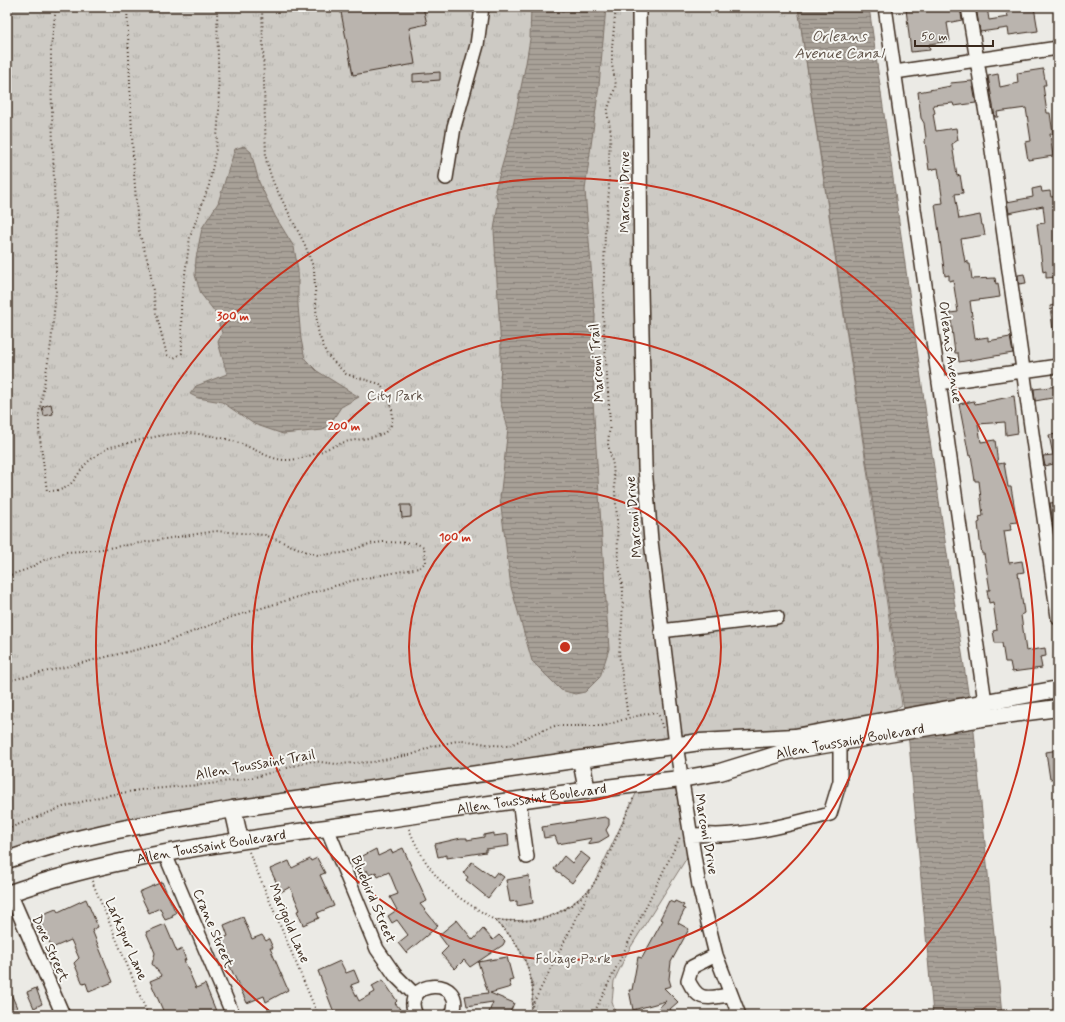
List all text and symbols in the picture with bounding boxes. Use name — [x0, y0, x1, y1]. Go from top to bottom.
scale bar — [915, 22, 993, 48]
water label: Orleans Avenue Canal — [795, 27, 885, 64]
text: 50 m — [921, 29, 948, 45]
street label: Marconi Drive — [616, 151, 634, 233]
street label: Orleans Avenue — [934, 300, 966, 404]
text: 300 m — [217, 309, 250, 325]
street label: Marconi Trail — [585, 323, 609, 403]
park label: City Park — [367, 387, 423, 405]
text: 200 m — [328, 419, 361, 435]
street label: Marconi Drive — [621, 475, 647, 559]
text: 100 m — [439, 530, 472, 546]
centre of rings — [558, 640, 572, 654]
street label: Allen Toussaint Boulevard — [773, 720, 926, 764]
street label: Allen Toussaint Trail — [194, 746, 316, 784]
street label: Allen Toussaint Boulevard — [456, 780, 608, 819]
street label: Marconi Drive — [690, 792, 722, 876]
street label: Allen Toussaint Boulevard — [135, 826, 287, 868]
street label: Bluebird Street — [347, 853, 400, 946]
street label: Marigold Lane — [263, 881, 314, 966]
street label: Crane Street — [188, 886, 238, 971]
street label: Larkspur Lane — [101, 895, 152, 984]
street label: Dove Street — [27, 912, 73, 985]
park label: Foliage Park — [536, 950, 610, 968]

